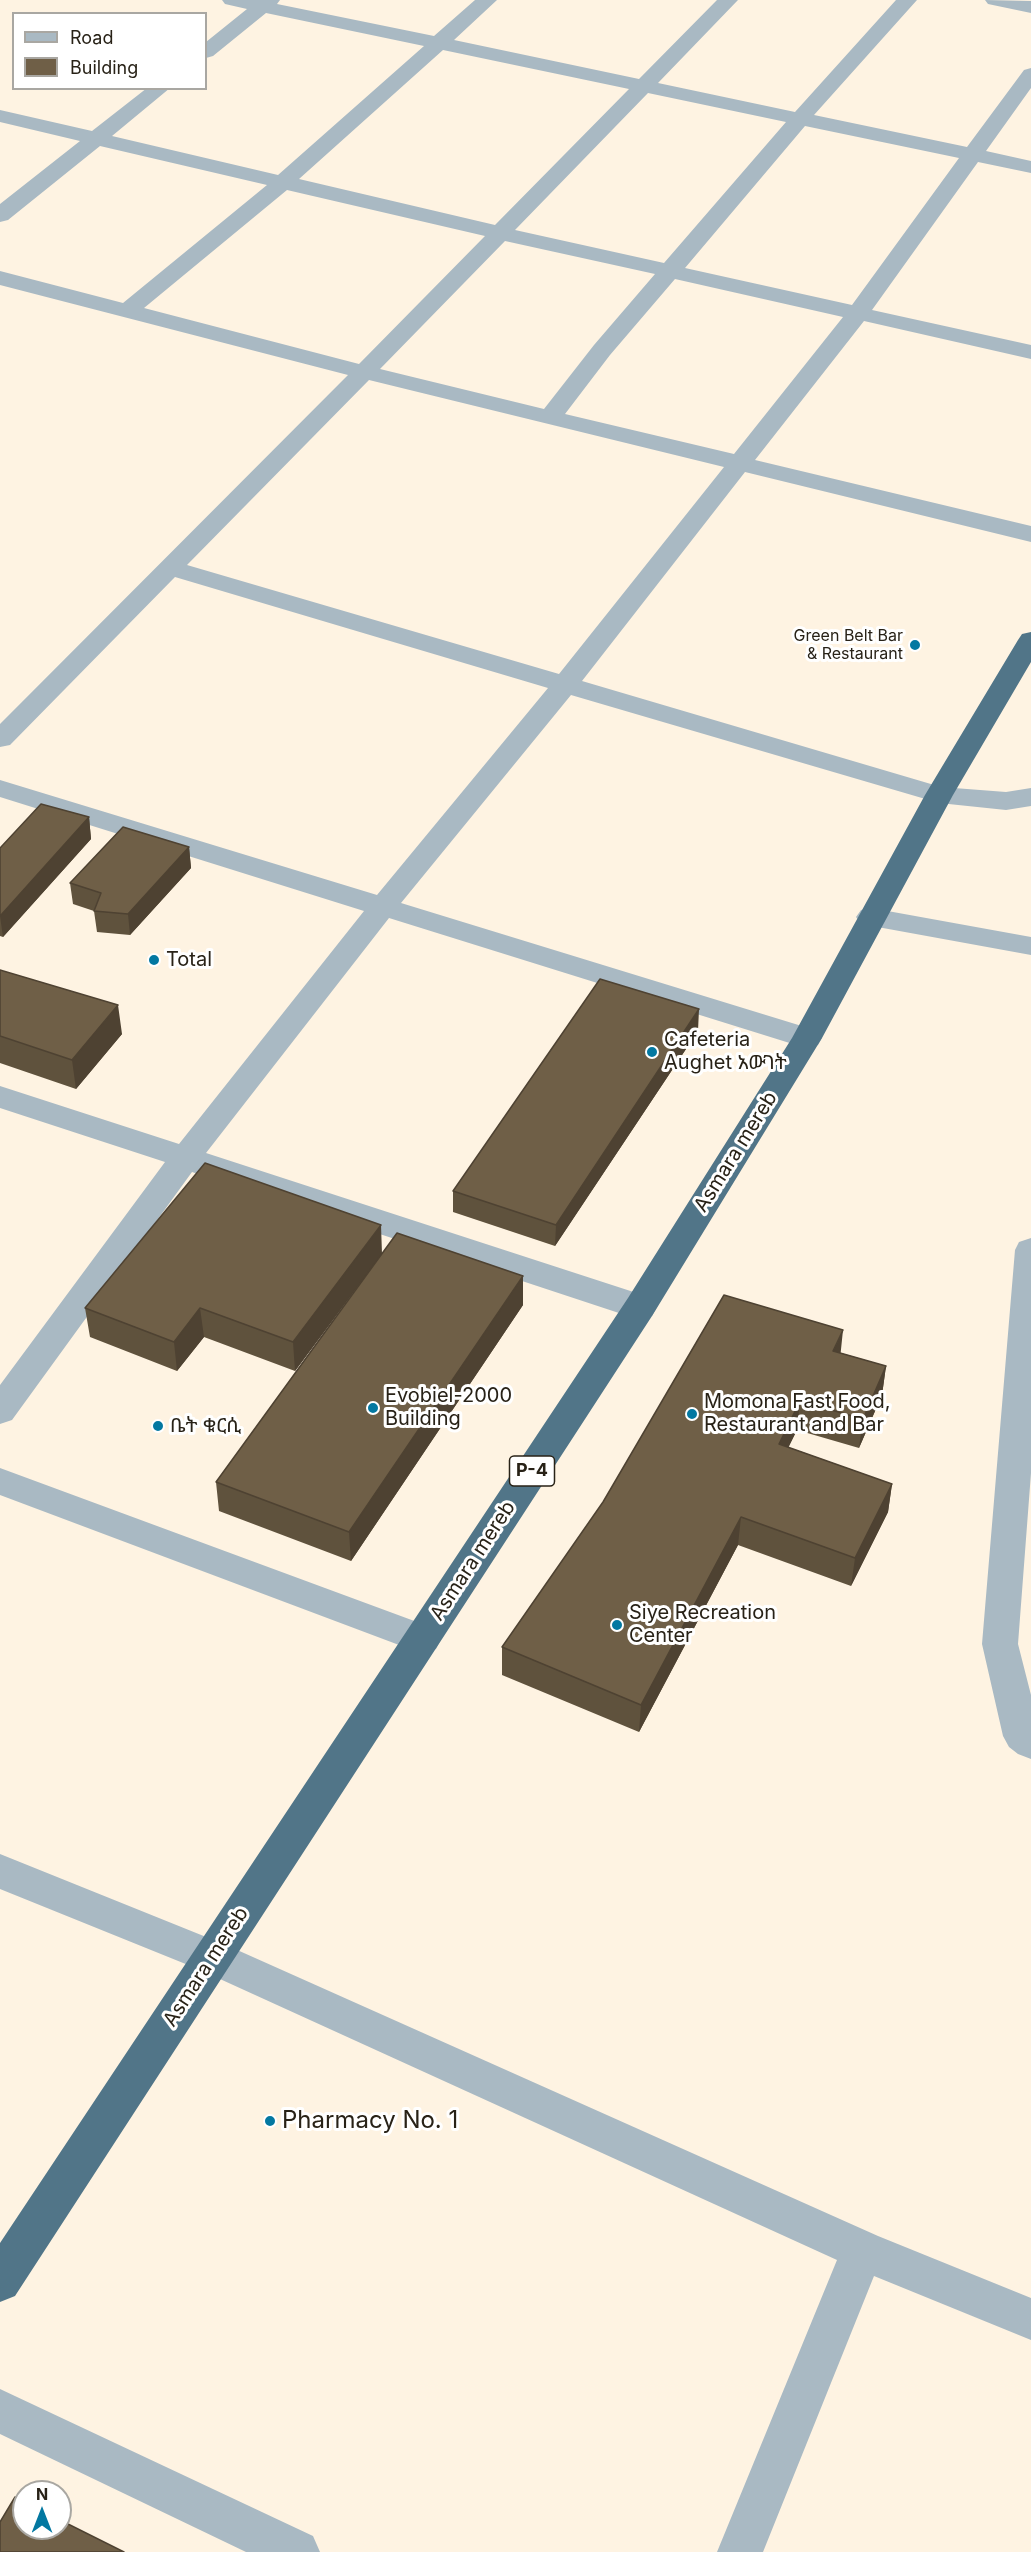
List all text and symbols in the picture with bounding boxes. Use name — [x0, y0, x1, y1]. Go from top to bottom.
legend — [12, 12, 207, 90]
text: Road — [70, 27, 113, 48]
text: Building — [70, 57, 138, 78]
place label: Green Belt Bar & Restaurant — [794, 626, 903, 664]
marker: Green Belt Bar & Restaurant — [908, 638, 922, 652]
place label: Total — [166, 948, 212, 972]
marker: Total — [147, 953, 161, 967]
place label: Cafeteria Aughet አውገት — [664, 1028, 787, 1075]
marker: Cafeteria Aughet አውገት — [645, 1045, 659, 1059]
street label: Asmara mereb — [689, 1087, 783, 1217]
place label: Evobiel-2000 Building — [385, 1384, 512, 1431]
place label: Momona Fast Food, Restaurant and Bar — [704, 1390, 891, 1437]
marker: Evobiel-2000 Building — [366, 1401, 380, 1415]
marker: Momona Fast Food, Restaurant and Bar — [685, 1407, 699, 1421]
place label: ቤት ቁርሲ — [170, 1414, 241, 1438]
marker: ቤት ቁርሲ — [151, 1419, 165, 1433]
road number: P-4 — [510, 1456, 554, 1486]
street label: Asmara mereb — [425, 1497, 521, 1625]
place label: Siye Recreation Center — [629, 1601, 776, 1648]
marker: Siye Recreation Center — [610, 1618, 624, 1632]
street label: Asmara mereb — [158, 1903, 254, 2031]
place label: Pharmacy No. 1 — [282, 2107, 458, 2135]
marker: Pharmacy No. 1 — [263, 2114, 277, 2128]
north arrow — [12, 2480, 72, 2540]
text: N — [36, 2484, 48, 2504]

